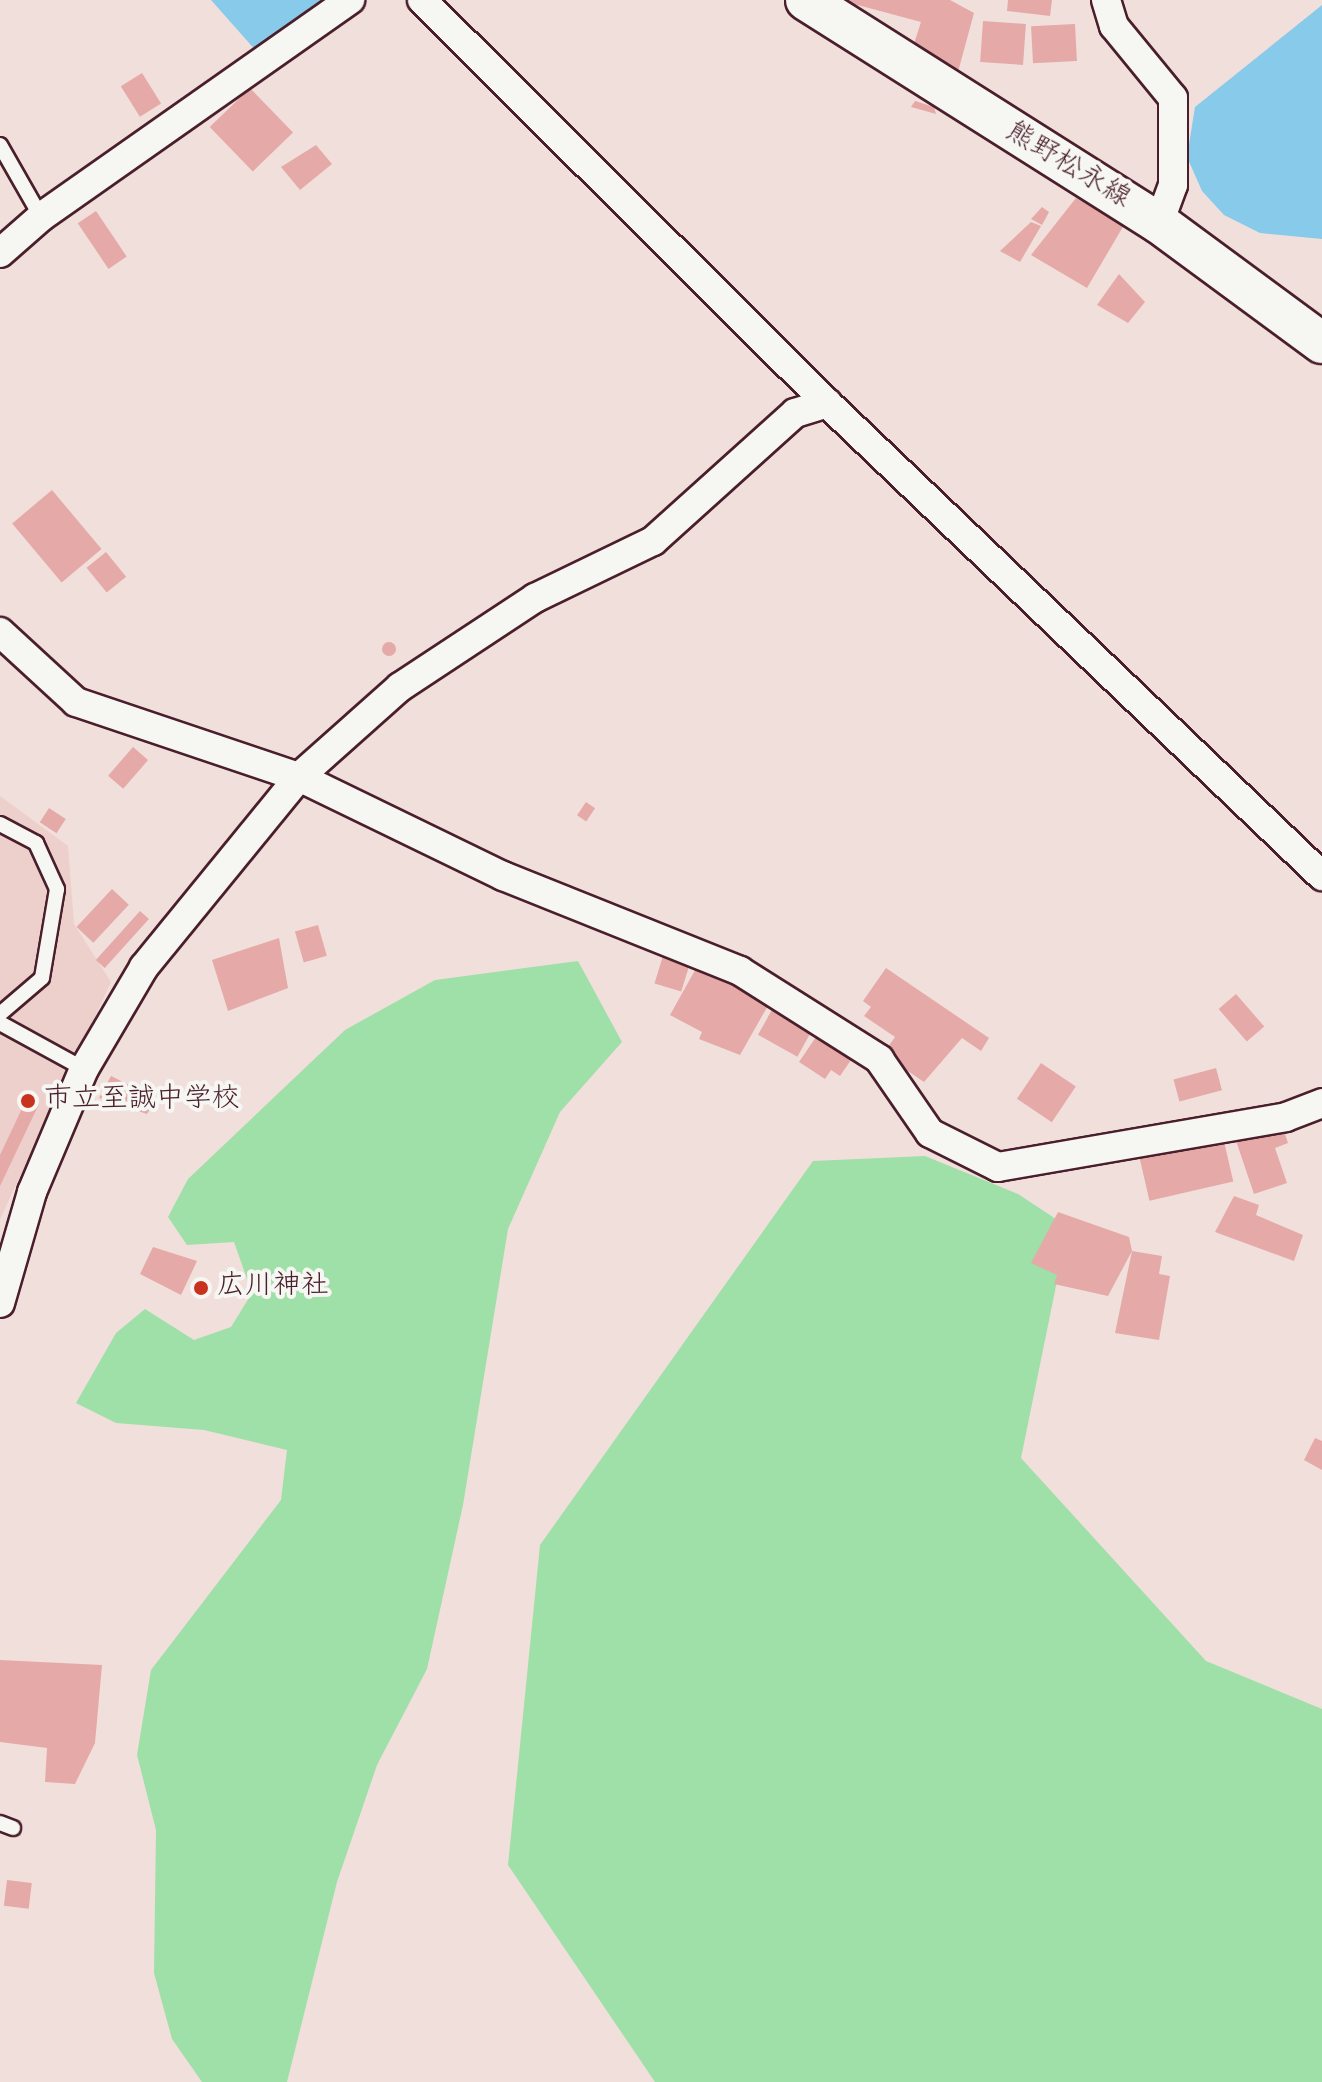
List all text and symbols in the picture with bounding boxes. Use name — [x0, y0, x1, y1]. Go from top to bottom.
street label: 熊野松永線 — [998, 117, 1136, 217]
place label: 市立至誠中学校 — [44, 1084, 240, 1118]
marker: 市立至誠中学校 — [19, 1092, 37, 1110]
place label: 広川神社 — [217, 1271, 329, 1305]
marker: 広川神社 — [192, 1279, 210, 1297]

